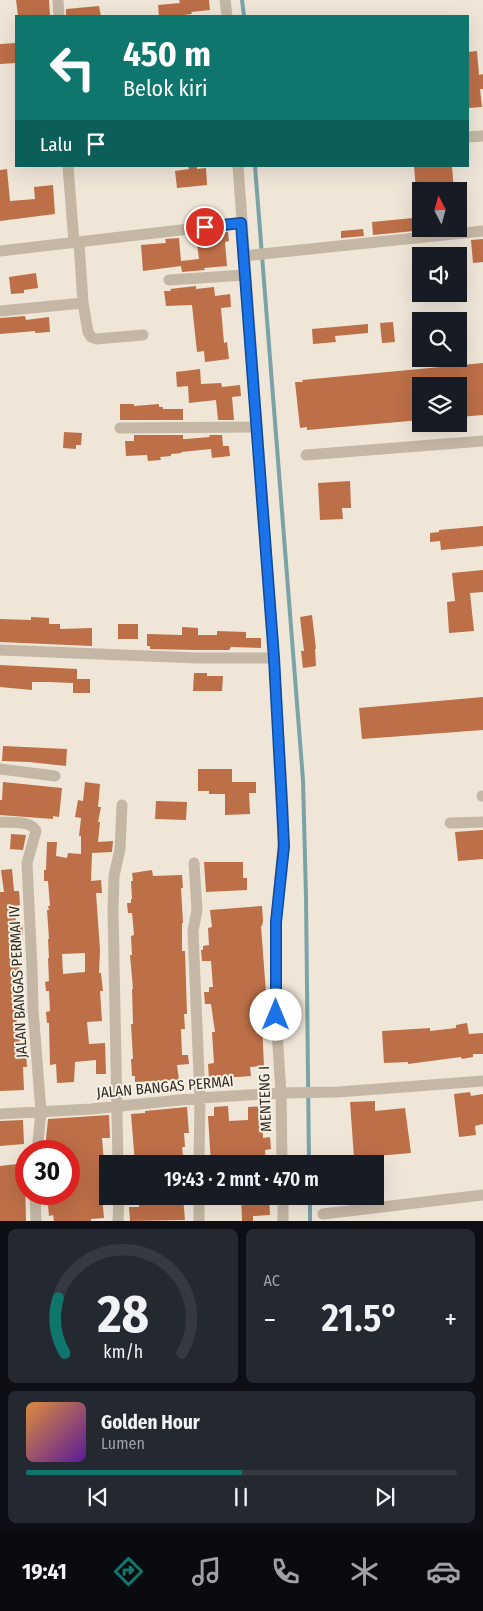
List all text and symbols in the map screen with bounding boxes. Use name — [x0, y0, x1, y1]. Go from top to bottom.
text: 450 m — [123, 33, 211, 75]
icon: left — [40, 35, 105, 100]
text: Belok kiri — [123, 75, 208, 102]
icon: arrive — [82, 130, 110, 158]
text: Lalu — [40, 133, 72, 156]
north arrow — [412, 182, 468, 238]
map controls — [412, 182, 467, 432]
pin — [184, 206, 226, 248]
icon: arrive — [191, 213, 219, 241]
button: sound — [412, 247, 467, 302]
button: search — [412, 312, 467, 367]
button: layers — [412, 377, 467, 432]
street label: JALAN BANGAS PERMAI IV — [5, 905, 31, 1059]
position arrow — [249, 988, 301, 1040]
street label: MENTENG I — [255, 1066, 275, 1132]
street label: JALAN BANGAS PERMAI — [96, 1072, 234, 1102]
speed limit sign: 30 — [15, 1140, 80, 1205]
text: 19:43 · 2 mnt · 470 m — [164, 1168, 319, 1191]
text: AC — [264, 1271, 280, 1290]
text: 28 — [96, 1283, 149, 1346]
text: 21.5° — [322, 1295, 399, 1341]
text: − — [264, 1303, 276, 1336]
text: + — [444, 1303, 457, 1336]
text: km/h — [103, 1341, 143, 1363]
text: Golden Hour — [101, 1411, 200, 1434]
text: Lumen — [101, 1434, 145, 1453]
icon: previous — [84, 1483, 112, 1511]
icon: pause — [227, 1483, 255, 1511]
icon: next — [371, 1483, 399, 1511]
icon: directions — [111, 1554, 146, 1589]
icon: music — [189, 1554, 224, 1589]
icon: phone — [268, 1554, 303, 1589]
icon: climate — [347, 1554, 382, 1589]
icon: car — [426, 1554, 461, 1589]
text: 19:41 — [22, 1558, 67, 1585]

